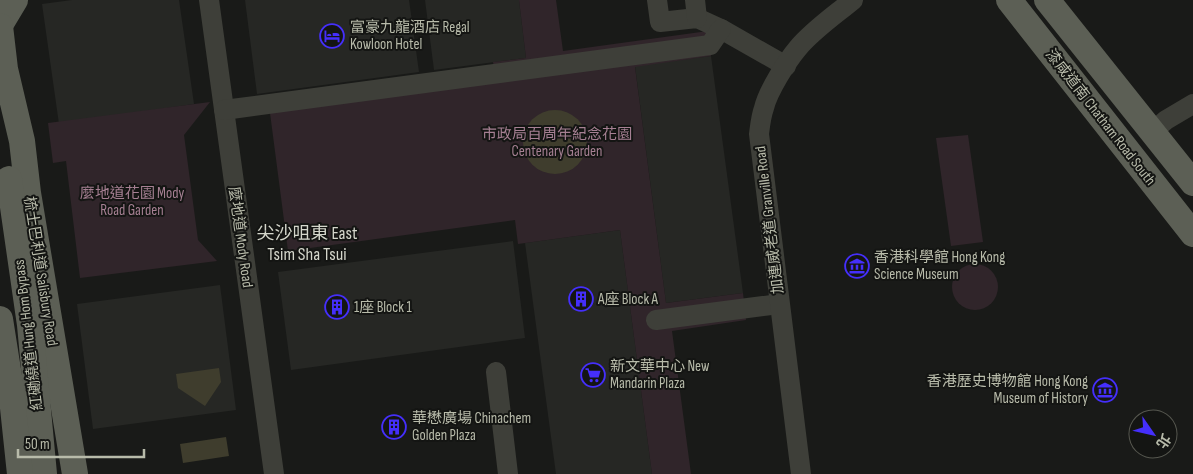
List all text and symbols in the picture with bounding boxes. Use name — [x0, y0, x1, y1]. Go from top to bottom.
place label: 富豪九龍酒店 Regal Kowloon Hotel — [350, 18, 470, 54]
hotel icon: 富豪九龍酒店 Regal Kowloon Hotel — [319, 23, 345, 49]
street label: 漆咸道南 Chatham Road South — [1041, 45, 1160, 189]
park label: 市政局百周年紀念花園 Centenary Garden — [482, 125, 632, 161]
street label: 加連威老道 Granville Road — [751, 145, 788, 295]
park label: 麼地道花園 Mody Road Garden — [80, 184, 184, 220]
street label: 麼地道 Mody Road — [224, 185, 257, 289]
street label: 梳士巴利道 Salisbury Road — [19, 195, 62, 347]
district label: 尖沙咀東 East Tsim Sha Tsui — [257, 223, 358, 265]
place label: 香港科學館 Hong Kong Science Museum — [874, 248, 1005, 284]
museum icon: 香港科學館 Hong Kong Science Museum — [844, 253, 870, 279]
street label: 紅磡繞道 Hung Hom Bypass — [10, 258, 47, 411]
building icon: A座 Block A — [568, 286, 594, 312]
place label: A座 Block A — [597, 290, 659, 309]
building icon: 1座 Block 1 — [324, 294, 350, 320]
place label: 1座 Block 1 — [354, 298, 412, 317]
place label: 新文華中心 New Mandarin Plaza — [610, 357, 710, 393]
supermarket icon: 新文華中心 New Mandarin Plaza — [580, 362, 606, 388]
place label: 香港歷史博物館 Hong Kong Museum of History — [927, 372, 1088, 408]
museum icon: 香港歷史博物館 Hong Kong Museum of History — [1092, 377, 1118, 403]
place label: 華懋廣場 Chinachem Golden Plaza — [412, 409, 531, 445]
north arrow — [1128, 409, 1178, 459]
building icon: 華懋廣場 Chinachem Golden Plaza — [381, 414, 407, 440]
scale bar — [18, 426, 144, 458]
text: 北 — [1152, 430, 1174, 452]
text: 50 m — [25, 435, 50, 454]

